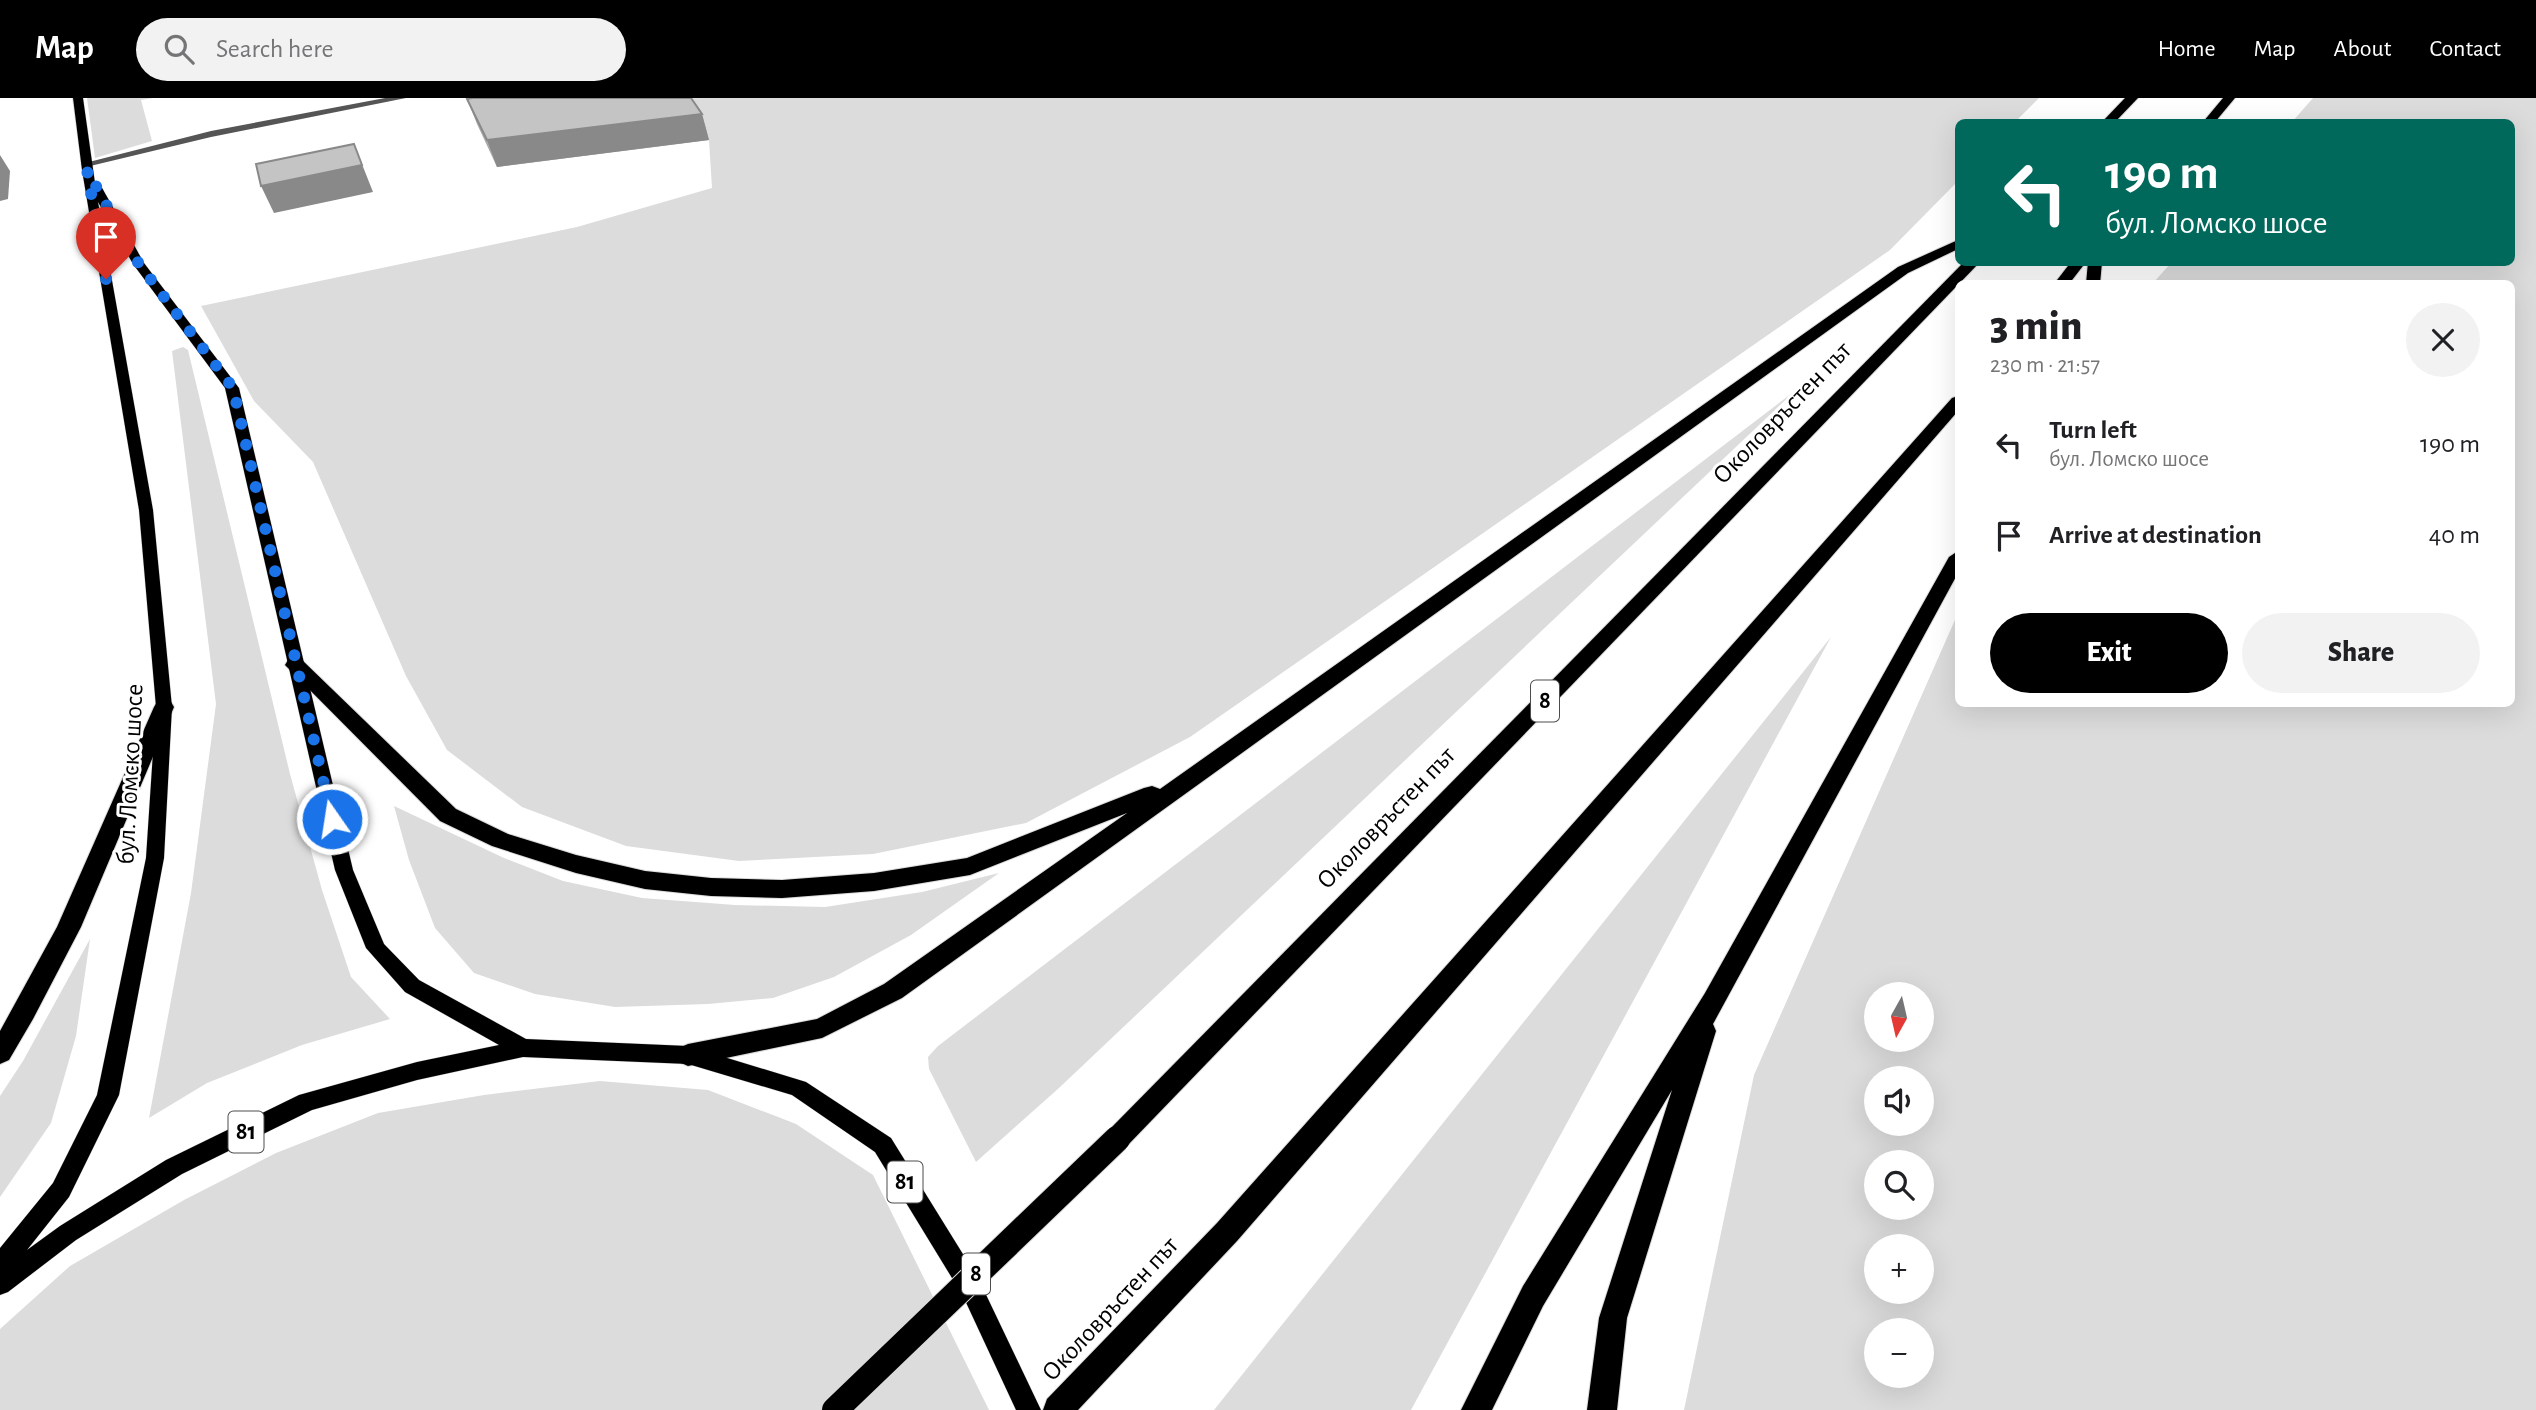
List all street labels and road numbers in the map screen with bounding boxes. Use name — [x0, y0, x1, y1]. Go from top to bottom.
street label: Околовръстен път — [1708, 336, 1857, 489]
road number: 8 — [1531, 680, 1559, 722]
street label: бул. Ломско шосе — [112, 683, 148, 865]
street label: Околовръстен път — [1312, 741, 1461, 894]
road number: 81 — [229, 1112, 264, 1152]
road number: 81 — [888, 1162, 922, 1202]
street label: Околовръстен път — [1037, 1232, 1183, 1386]
road number: 8 — [962, 1254, 990, 1294]

